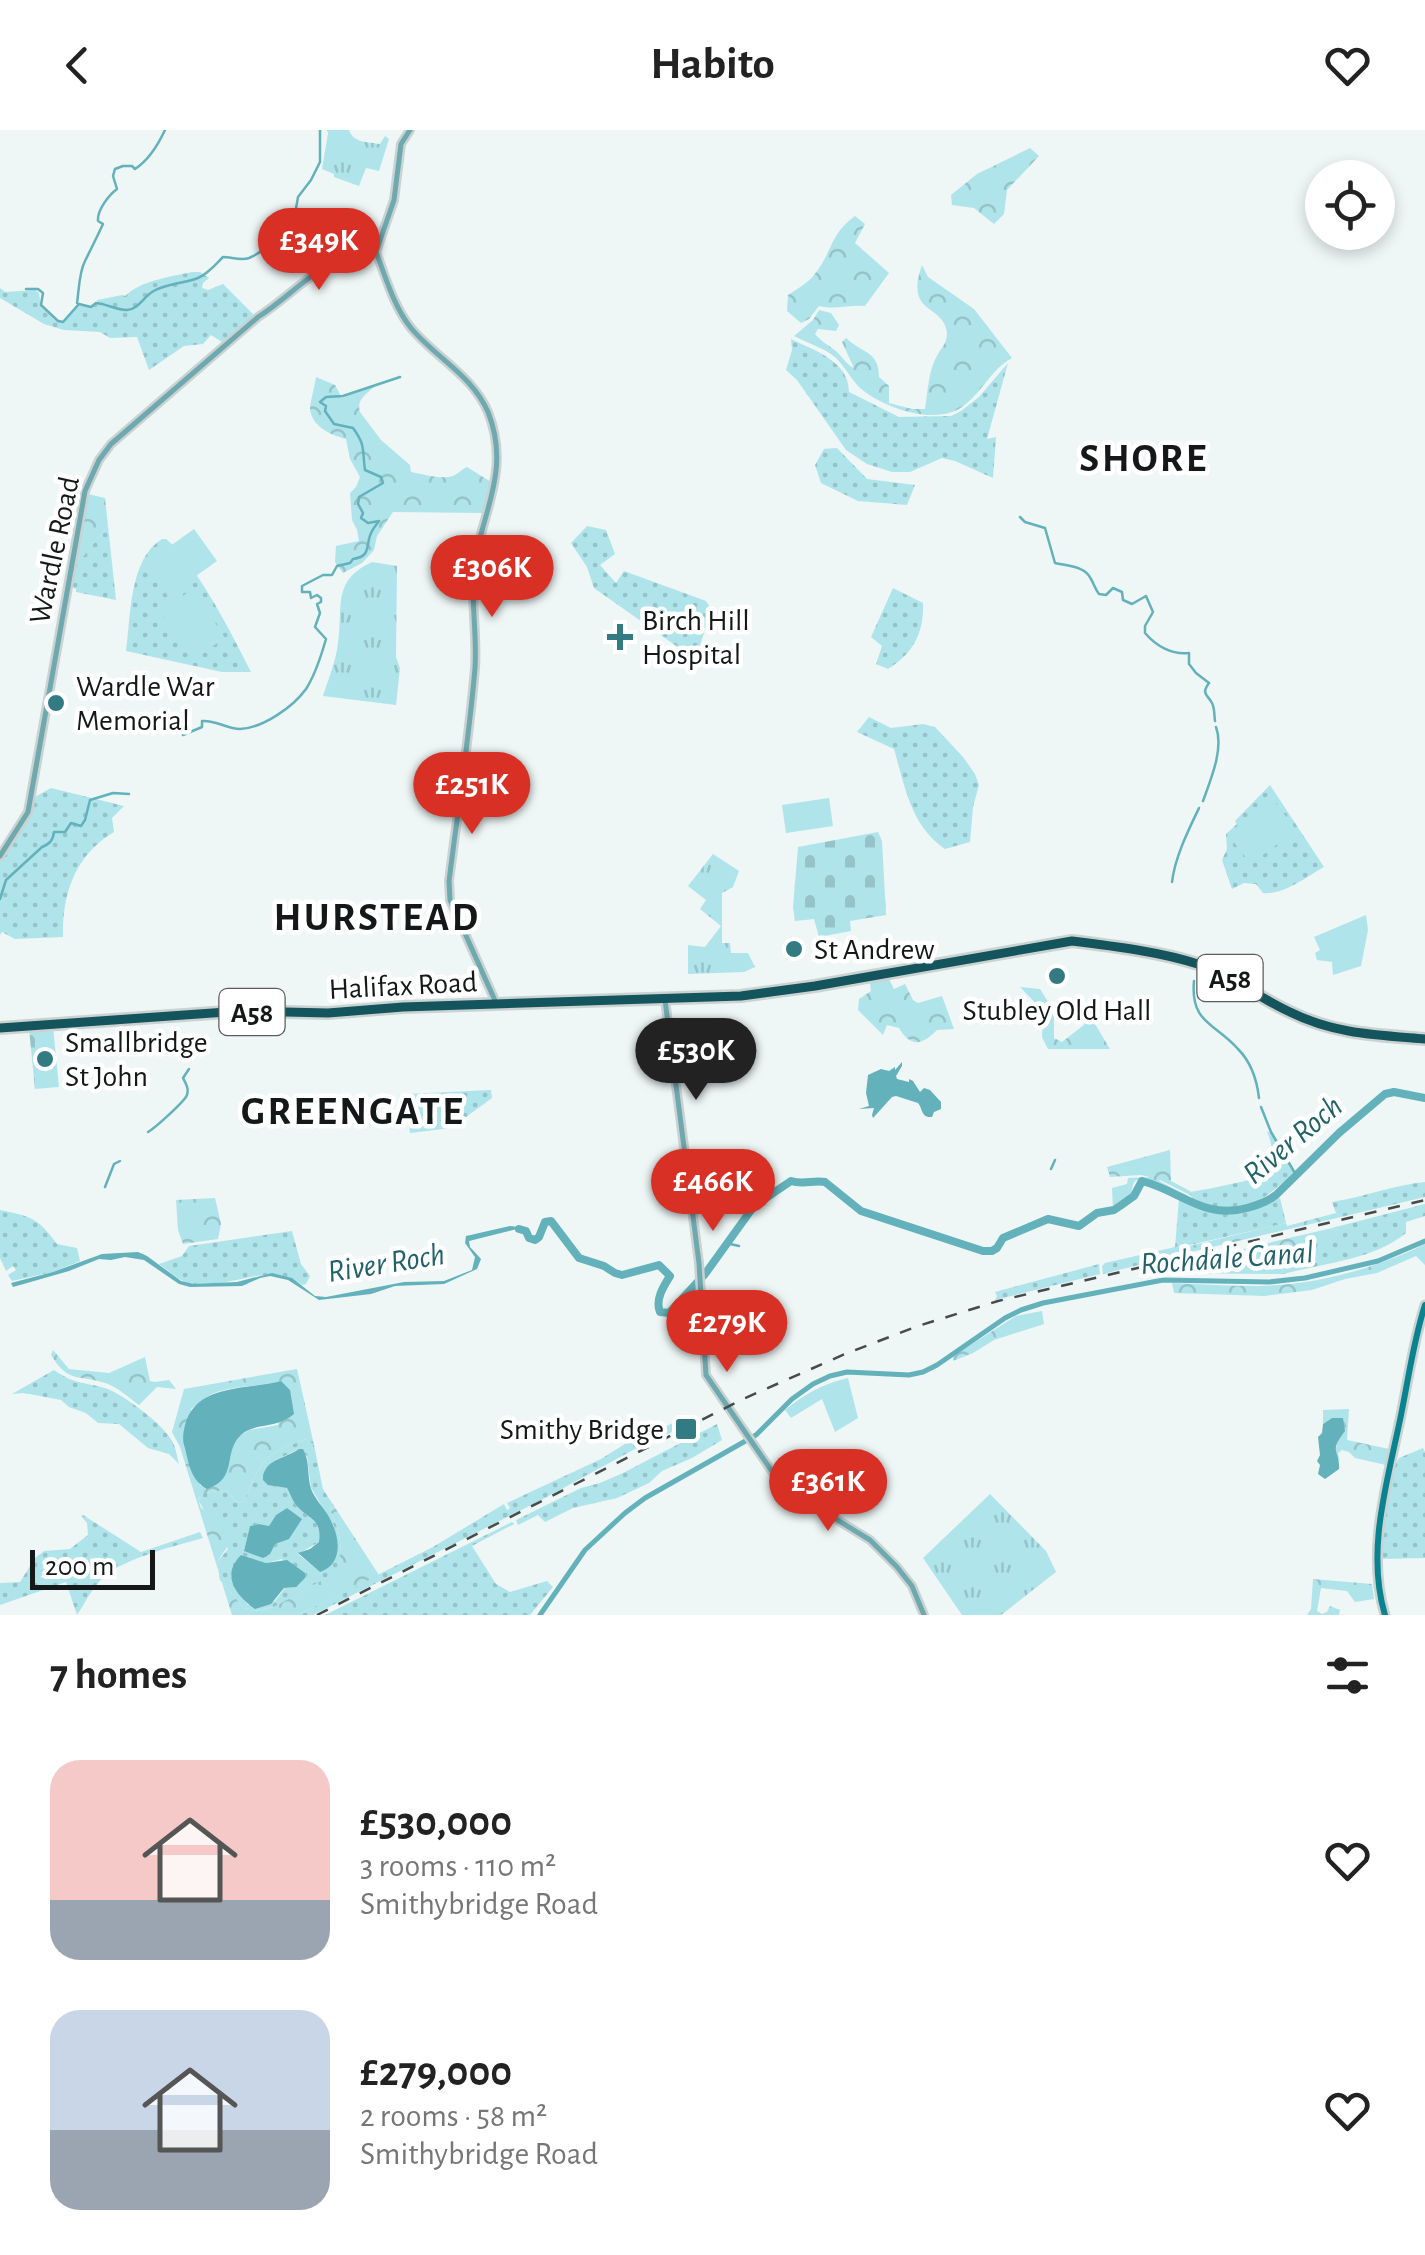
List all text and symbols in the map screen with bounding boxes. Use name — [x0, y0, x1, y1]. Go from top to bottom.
icon: back — [50, 38, 105, 93]
icon: heart — [1320, 38, 1375, 93]
text: Habito — [650, 42, 775, 87]
map controls — [1305, 160, 1395, 250]
button: locate — [1305, 160, 1395, 250]
pin: £349K — [249, 208, 389, 293]
text: £349K — [280, 224, 358, 256]
district label: SHORE — [1079, 439, 1209, 479]
street label: Wardle Road — [25, 474, 85, 627]
pin: £306K — [422, 535, 562, 620]
text: £306K — [453, 551, 531, 583]
place label: Birch Hill Hospital — [642, 606, 750, 670]
marker: Birch Hill Hospital — [607, 624, 633, 650]
place label: Wardle War Memorial — [76, 672, 215, 736]
marker: Wardle War Memorial — [45, 692, 67, 714]
pin: £251K — [402, 752, 542, 837]
text: £251K — [435, 768, 509, 800]
district label: HURSTEAD — [274, 898, 480, 938]
place label: St Andrew — [814, 935, 934, 965]
marker: St Andrew — [783, 938, 805, 960]
road number: A58 — [1198, 955, 1262, 1001]
marker: Stubley Old Hall — [1046, 965, 1068, 987]
street label: Halifax Road — [328, 967, 478, 1005]
road number: A58 — [220, 989, 284, 1035]
place label: Stubley Old Hall — [963, 996, 1152, 1026]
pin: £530K — [626, 1018, 766, 1103]
place label: Smallbridge St John — [65, 1028, 208, 1092]
text: £530K — [657, 1034, 735, 1066]
marker: Smallbridge St John — [34, 1048, 56, 1070]
water label: River Roch — [1237, 1089, 1348, 1190]
district label: GREENGATE — [241, 1092, 465, 1132]
pin: £466K — [643, 1149, 783, 1234]
text: £466K — [673, 1165, 753, 1197]
water label: Rochdale Canal — [1139, 1236, 1315, 1280]
water label: River Roch — [325, 1238, 447, 1288]
pin: £279K — [657, 1290, 797, 1375]
text: £279K — [688, 1306, 766, 1338]
place label: Smithy Bridge — [500, 1415, 664, 1445]
marker: Smithy Bridge — [673, 1416, 699, 1442]
pin: £361K — [758, 1449, 898, 1534]
text: £361K — [791, 1465, 865, 1497]
scale bar — [30, 1545, 155, 1590]
text: 200 m — [45, 1553, 114, 1581]
icon: filters — [1320, 1648, 1375, 1703]
text: 7 homes — [50, 1654, 187, 1696]
icon: home — [130, 1800, 250, 1920]
text: £530,000 — [360, 1801, 512, 1843]
icon: heart — [1320, 1833, 1375, 1888]
text: 3 rooms · 110 m² — [360, 1850, 556, 1882]
text: Smithybridge Road — [360, 1888, 598, 1920]
icon: home — [130, 2050, 250, 2170]
text: £279,000 — [360, 2051, 512, 2093]
icon: heart — [1320, 2083, 1375, 2138]
text: 2 rooms · 58 m² — [360, 2100, 547, 2132]
text: Smithybridge Road — [360, 2138, 598, 2170]

